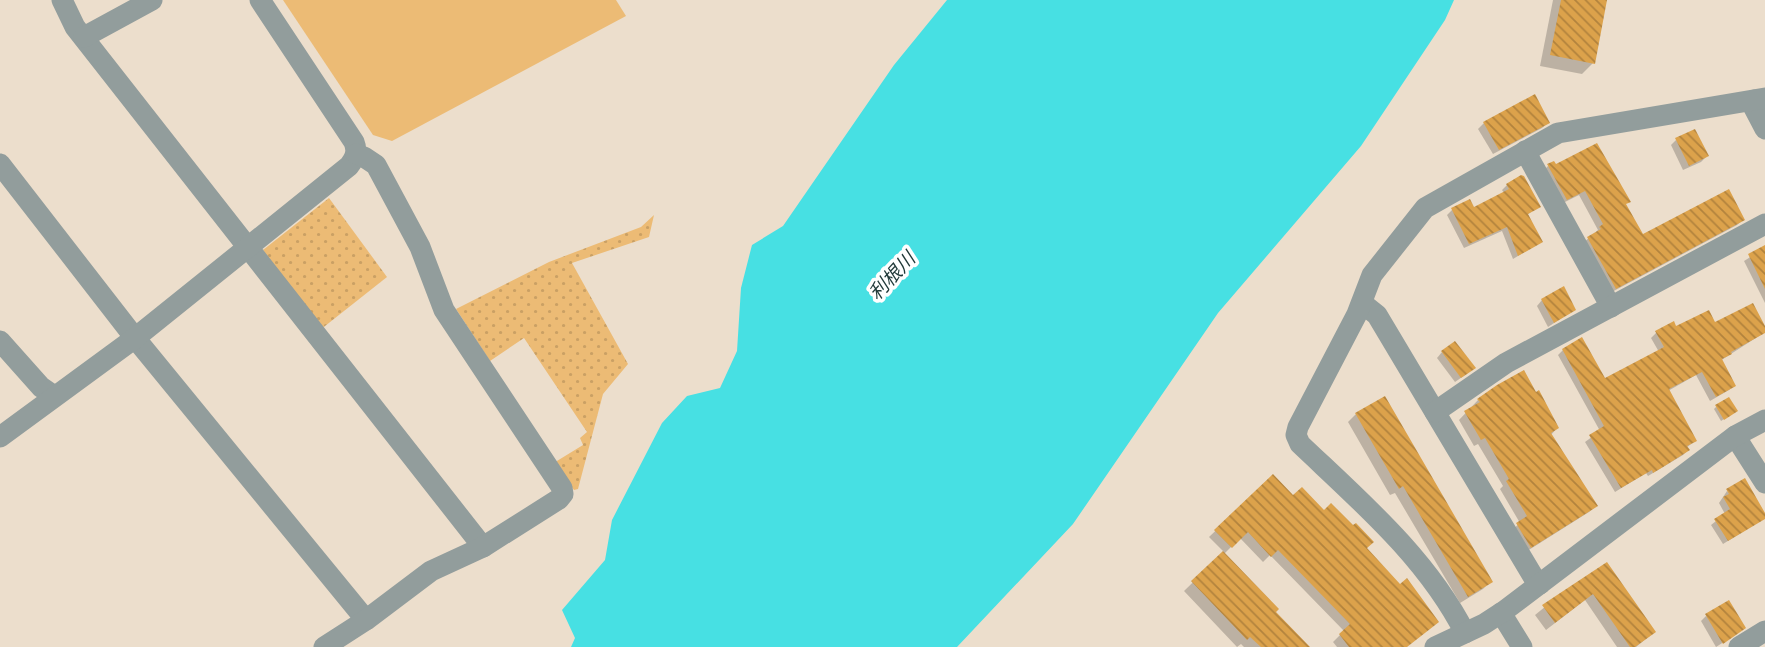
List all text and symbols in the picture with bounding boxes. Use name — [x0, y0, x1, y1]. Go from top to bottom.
water label: 利根川 — [864, 246, 921, 305]

